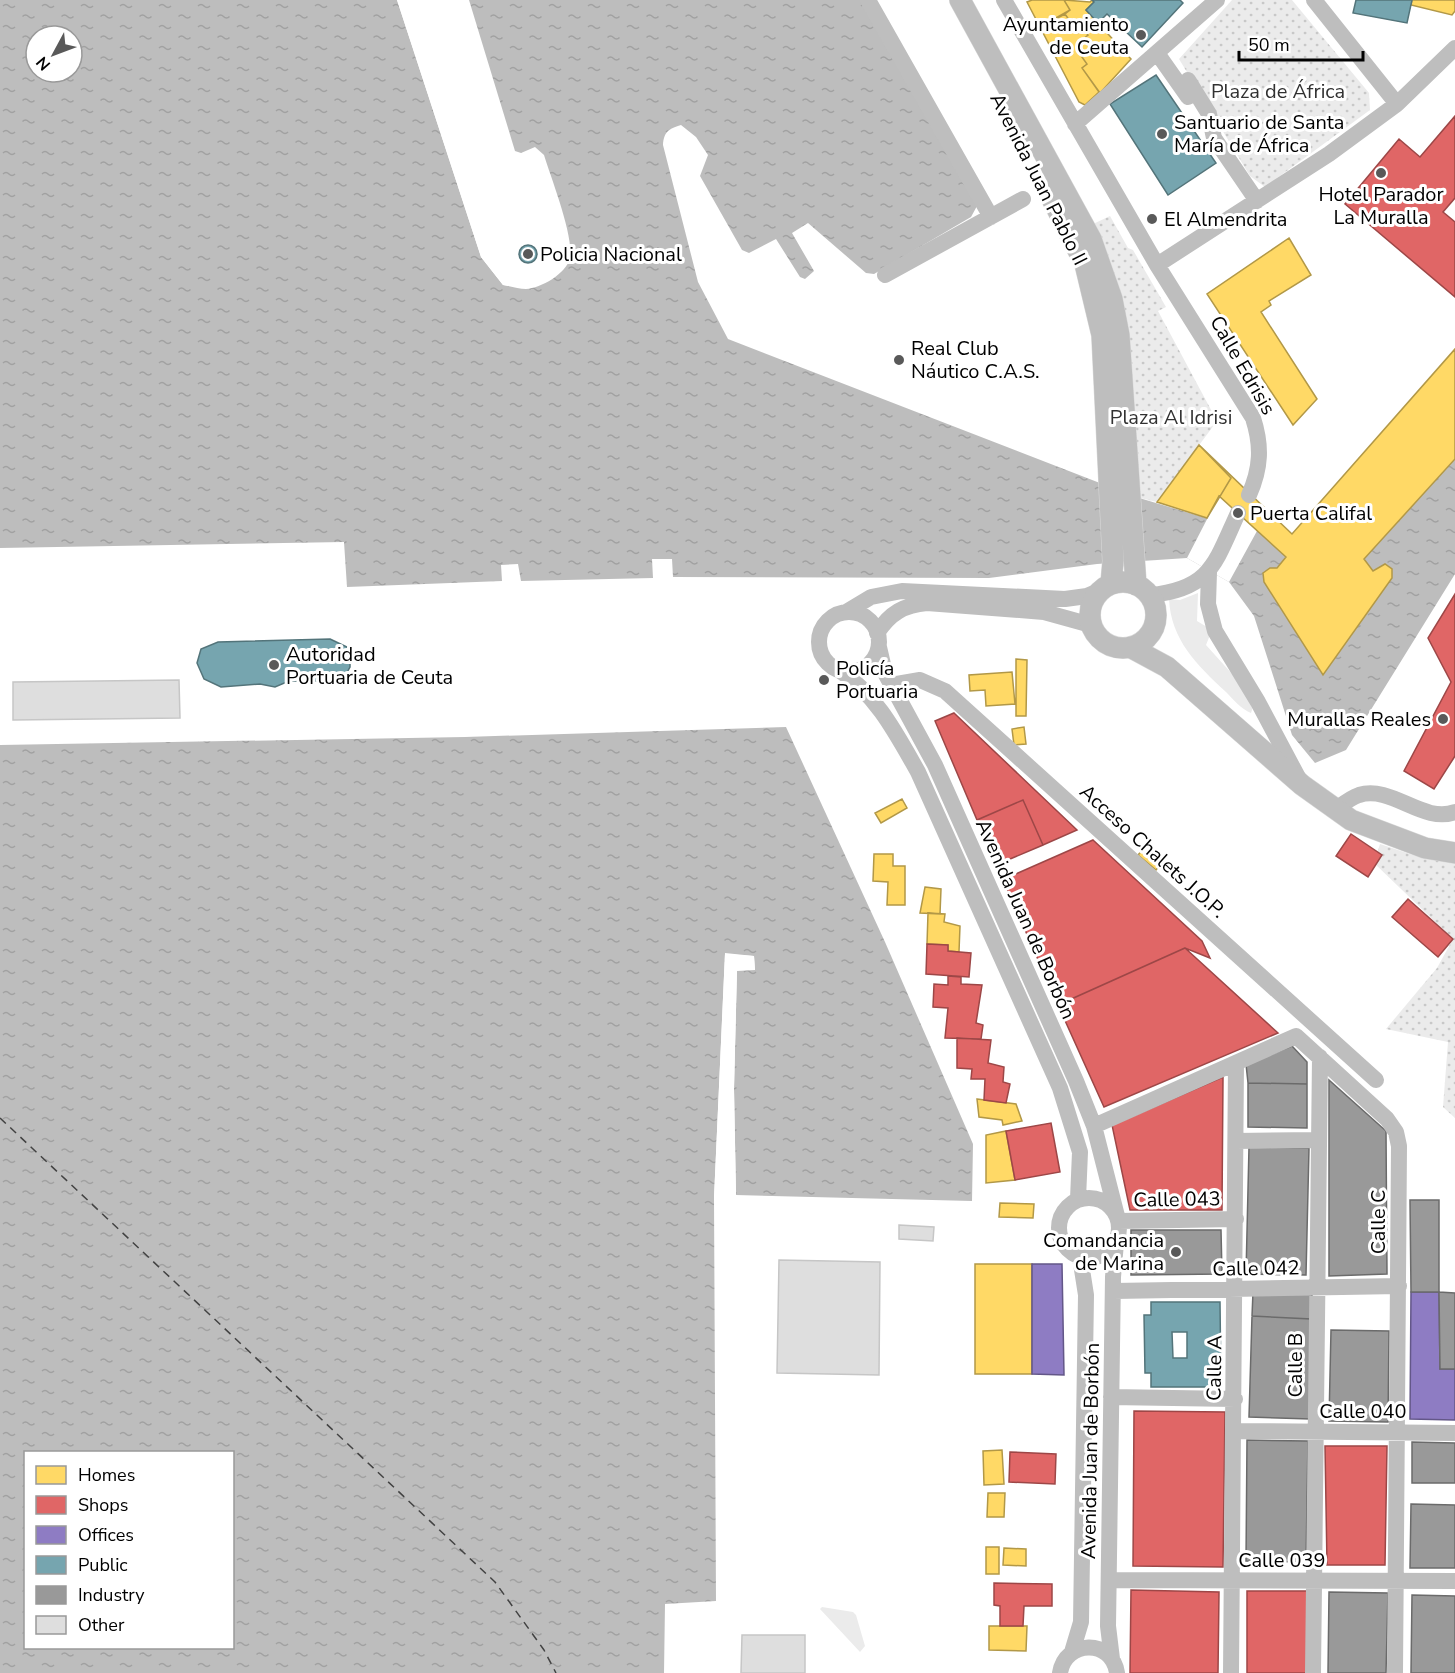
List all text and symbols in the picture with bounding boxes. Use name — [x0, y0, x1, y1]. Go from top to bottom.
place label: Ayuntamiento de Ceuta — [1003, 11, 1129, 61]
north arrow — [24, 24, 84, 84]
scale bar — [1239, 24, 1364, 62]
marker: Ayuntamiento de Ceuta — [1134, 28, 1148, 42]
text: 50 m — [1248, 33, 1290, 57]
text: N — [31, 51, 56, 75]
park label: Plaza de África — [1211, 78, 1345, 105]
street label: Avenida Juan Pablo II — [983, 89, 1094, 270]
place label: Santuario de Santa María de África — [1174, 109, 1344, 159]
marker: Santuario de Santa María de África — [1155, 127, 1169, 141]
marker: Hotel Parador La Muralla — [1374, 166, 1388, 180]
place label: Hotel Parador La Muralla — [1318, 181, 1444, 231]
place label: El Almendrita — [1164, 206, 1287, 233]
marker: El Almendrita — [1145, 212, 1159, 226]
place label: Policia Nacional — [540, 241, 682, 268]
marker: Policia Nacional — [521, 247, 535, 261]
street label: Calle Edrisis — [1203, 311, 1282, 420]
place label: Real Club Náutico C.A.S. — [911, 335, 1040, 385]
marker: Real Club Náutico C.A.S. — [892, 353, 906, 367]
park label: Plaza Al Idrisi — [1110, 404, 1232, 431]
place label: Puerta Califal — [1250, 500, 1372, 527]
marker: Puerta Califal — [1231, 506, 1245, 520]
place label: Autoridad Portuaria de Ceuta — [286, 641, 453, 691]
place label: Policía Portuaria — [836, 655, 918, 705]
marker: Autoridad Portuaria de Ceuta — [267, 658, 281, 672]
marker: Policía Portuaria — [817, 673, 831, 687]
place label: Murallas Reales — [1287, 706, 1431, 733]
marker: Murallas Reales — [1436, 712, 1450, 726]
street label: Acceso Chalets J.O.P. — [1074, 778, 1232, 924]
street label: Avenida Juan de Borbón — [969, 815, 1082, 1024]
street label: Calle 043 — [1133, 1185, 1221, 1214]
street label: Calle C — [1365, 1190, 1392, 1254]
place label: Comandancia de Marina — [1043, 1227, 1164, 1277]
marker: Comandancia de Marina — [1169, 1245, 1183, 1259]
street label: Calle 042 — [1212, 1254, 1300, 1283]
street label: Calle B — [1282, 1333, 1309, 1397]
street label: Calle A — [1200, 1334, 1229, 1401]
street label: Avenida Juan de Borbón — [1075, 1343, 1106, 1559]
street label: Calle 040 — [1319, 1398, 1407, 1425]
legend — [24, 1451, 234, 1649]
text: Homes — [78, 1463, 135, 1487]
text: Shops — [78, 1493, 128, 1517]
text: Offices — [78, 1523, 134, 1547]
street label: Calle 039 — [1238, 1547, 1326, 1574]
text: Public — [78, 1553, 128, 1577]
text: Industry — [78, 1583, 145, 1607]
text: Other — [78, 1613, 125, 1637]

